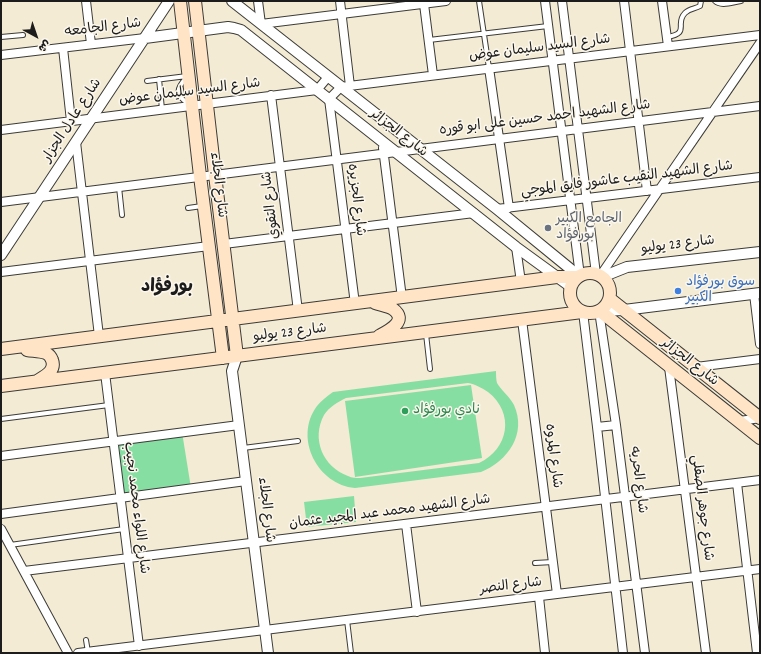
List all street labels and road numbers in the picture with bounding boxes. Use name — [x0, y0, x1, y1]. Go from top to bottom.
street label: شارع الجامعه — [64, 16, 142, 42]
street label: شارع السيد سليمان عوض — [468, 32, 612, 66]
street label: شارع عادل الجزار — [40, 76, 106, 166]
street label: شارع السيد سليمان عوض — [118, 76, 262, 110]
street label: شارع الشهيد احمد حسين على ابو قوره — [438, 98, 652, 140]
street label: شارع الجزائر — [366, 106, 430, 162]
street label: شارع الجلاء — [205, 151, 229, 219]
street label: شارع الشهيد النقيب عاشور فايق الموجي — [520, 159, 734, 201]
street label: شارع الجزيره — [342, 163, 368, 237]
street label: شارع التقوي — [260, 170, 284, 240]
street label: شارع 23 يوليو — [640, 233, 716, 259]
street label: شارع 23 يوليو — [252, 321, 328, 347]
street label: شارع الجزائر — [657, 335, 721, 391]
street label: شارع المروه — [540, 423, 564, 489]
street label: شارع اللواء محمد نجيب — [119, 441, 151, 575]
street label: شارع الحريه — [625, 445, 649, 515]
street label: شارع جوهر الصقلي — [686, 454, 716, 562]
street label: شارع الجلاء — [253, 476, 277, 544]
street label: شارع الشهيد محمد عبد المجيد عثمان — [288, 492, 492, 534]
street label: شارع النصر — [479, 575, 543, 599]

